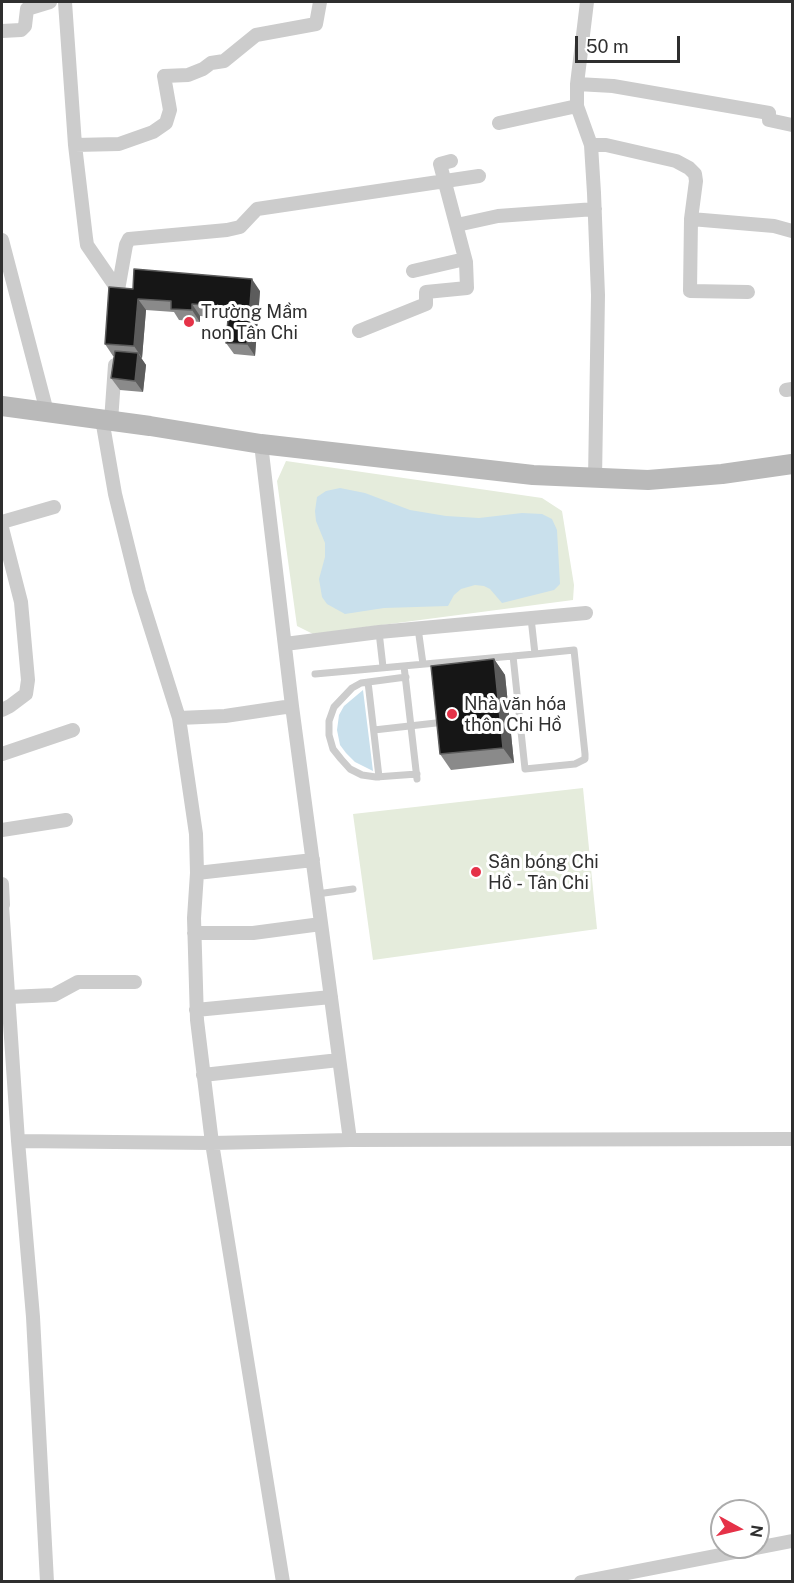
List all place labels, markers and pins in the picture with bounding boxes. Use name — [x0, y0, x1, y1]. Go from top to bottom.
place label: Trường Mầm non Tân Chi — [201, 301, 308, 344]
marker: Trường Mầm non Tân Chi — [182, 315, 196, 329]
place label: Nhà văn hóa thôn Chi Hồ — [464, 693, 566, 736]
marker: Nhà văn hóa thôn Chi Hồ — [445, 707, 459, 721]
place label: Sân bóng Chi Hồ - Tân Chi — [488, 851, 599, 894]
marker: Sân bóng Chi Hồ - Tân Chi — [469, 865, 483, 879]

